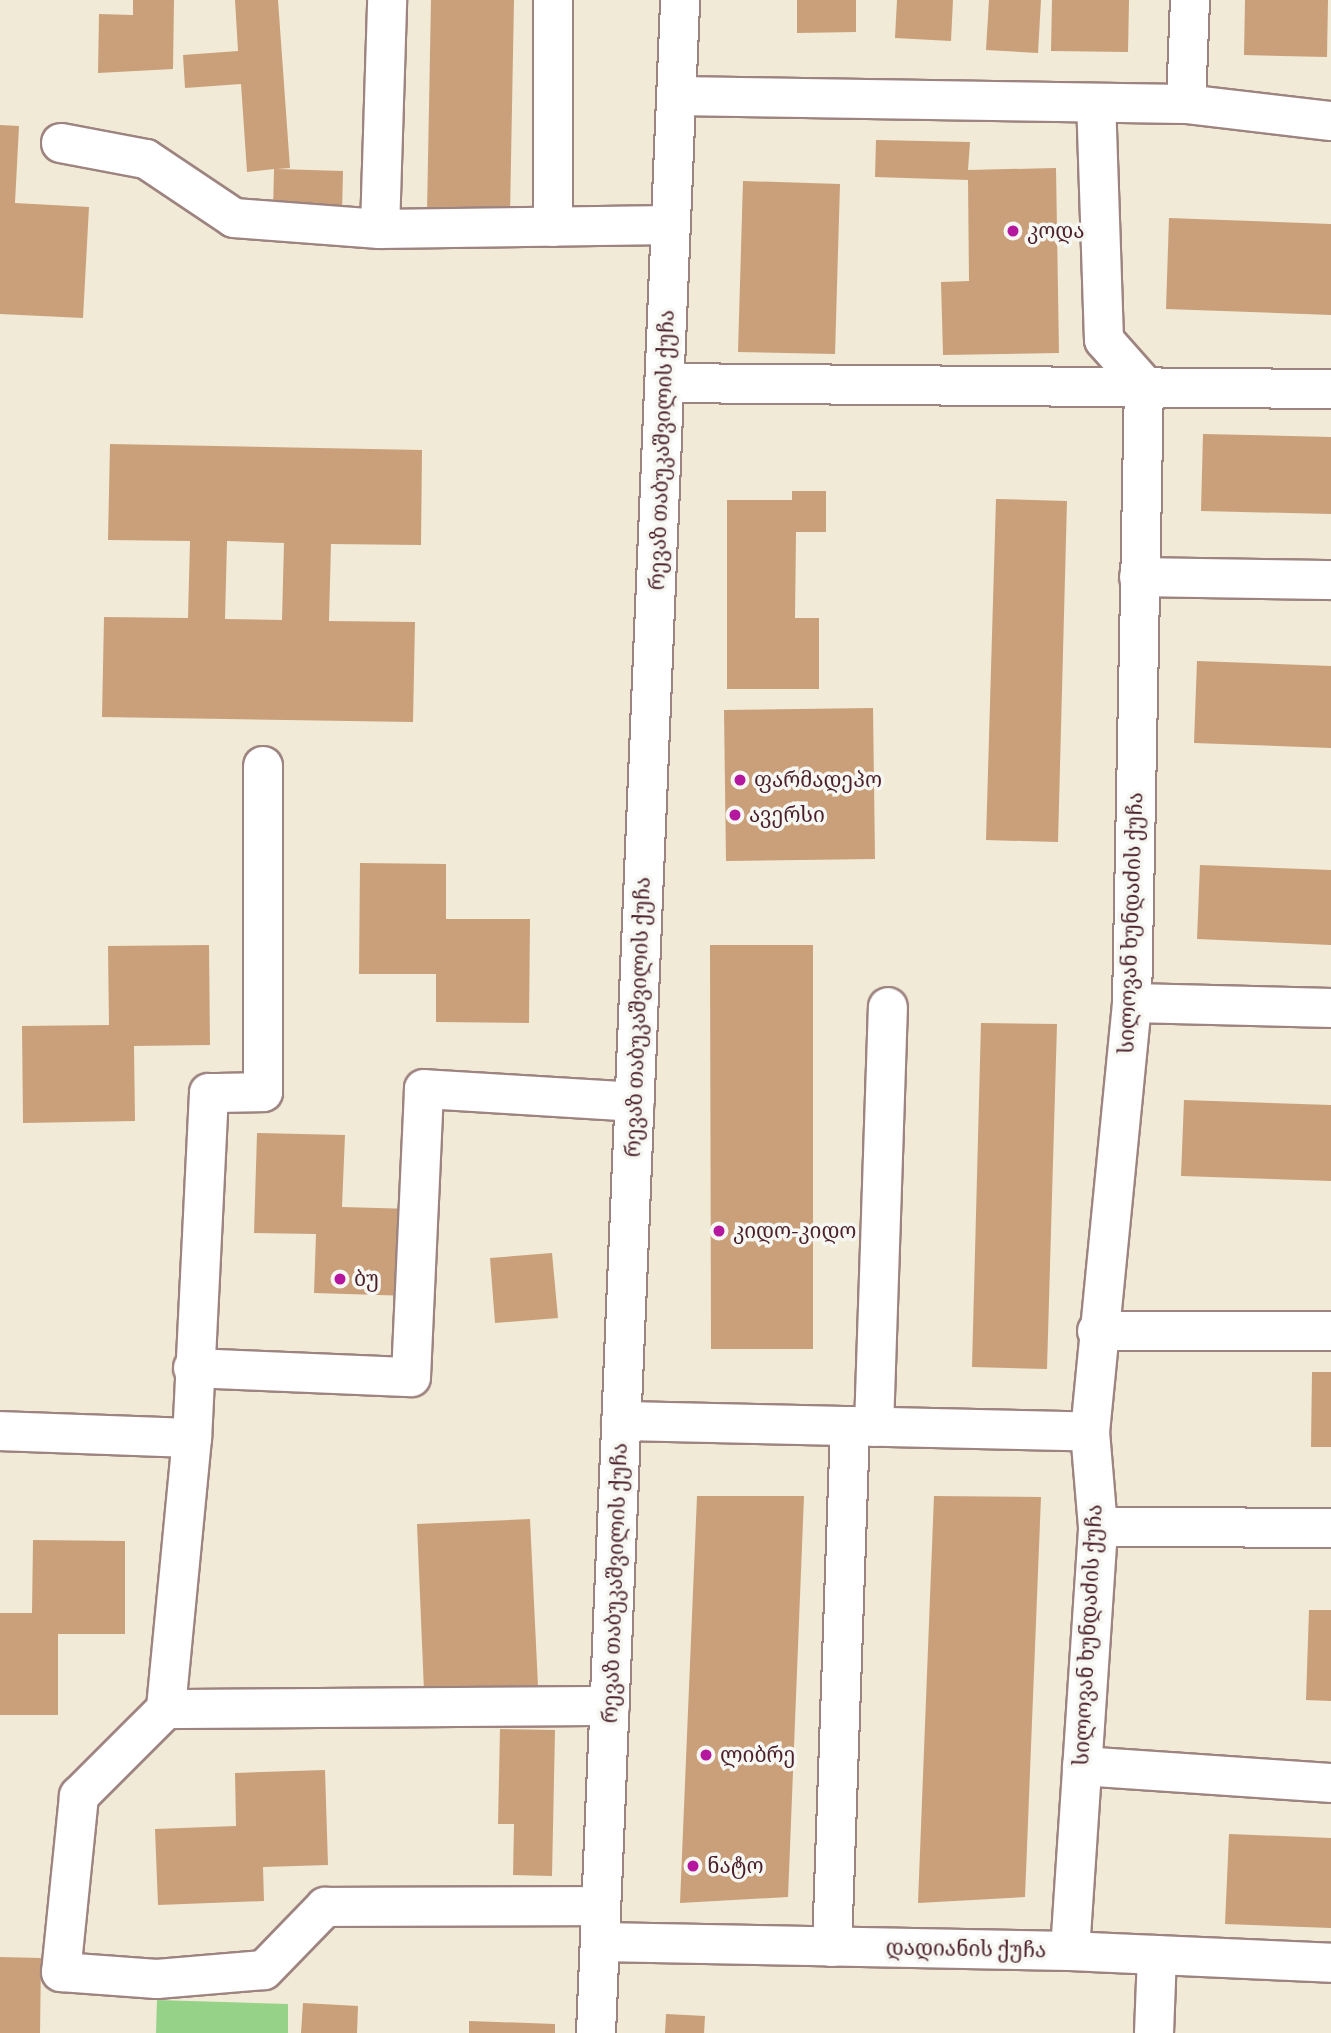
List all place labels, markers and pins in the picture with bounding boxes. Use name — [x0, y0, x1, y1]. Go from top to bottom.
place label: კოდა — [1027, 218, 1084, 244]
marker: კოდა — [1005, 223, 1021, 239]
place label: ფარმადეპო — [754, 767, 882, 793]
marker: ფარმადეპო — [732, 772, 748, 788]
place label: ავერსი — [749, 802, 825, 828]
marker: ავერსი — [727, 807, 743, 823]
place label: კიდო-კიდო — [733, 1218, 856, 1244]
marker: კიდო-კიდო — [711, 1223, 727, 1239]
place label: ბუ — [354, 1266, 379, 1292]
marker: ბუ — [332, 1271, 348, 1287]
place label: ლიბრე — [720, 1742, 795, 1768]
marker: ლიბრე — [698, 1747, 714, 1763]
place label: ნატო — [707, 1853, 764, 1879]
marker: ნატო — [685, 1858, 701, 1874]

